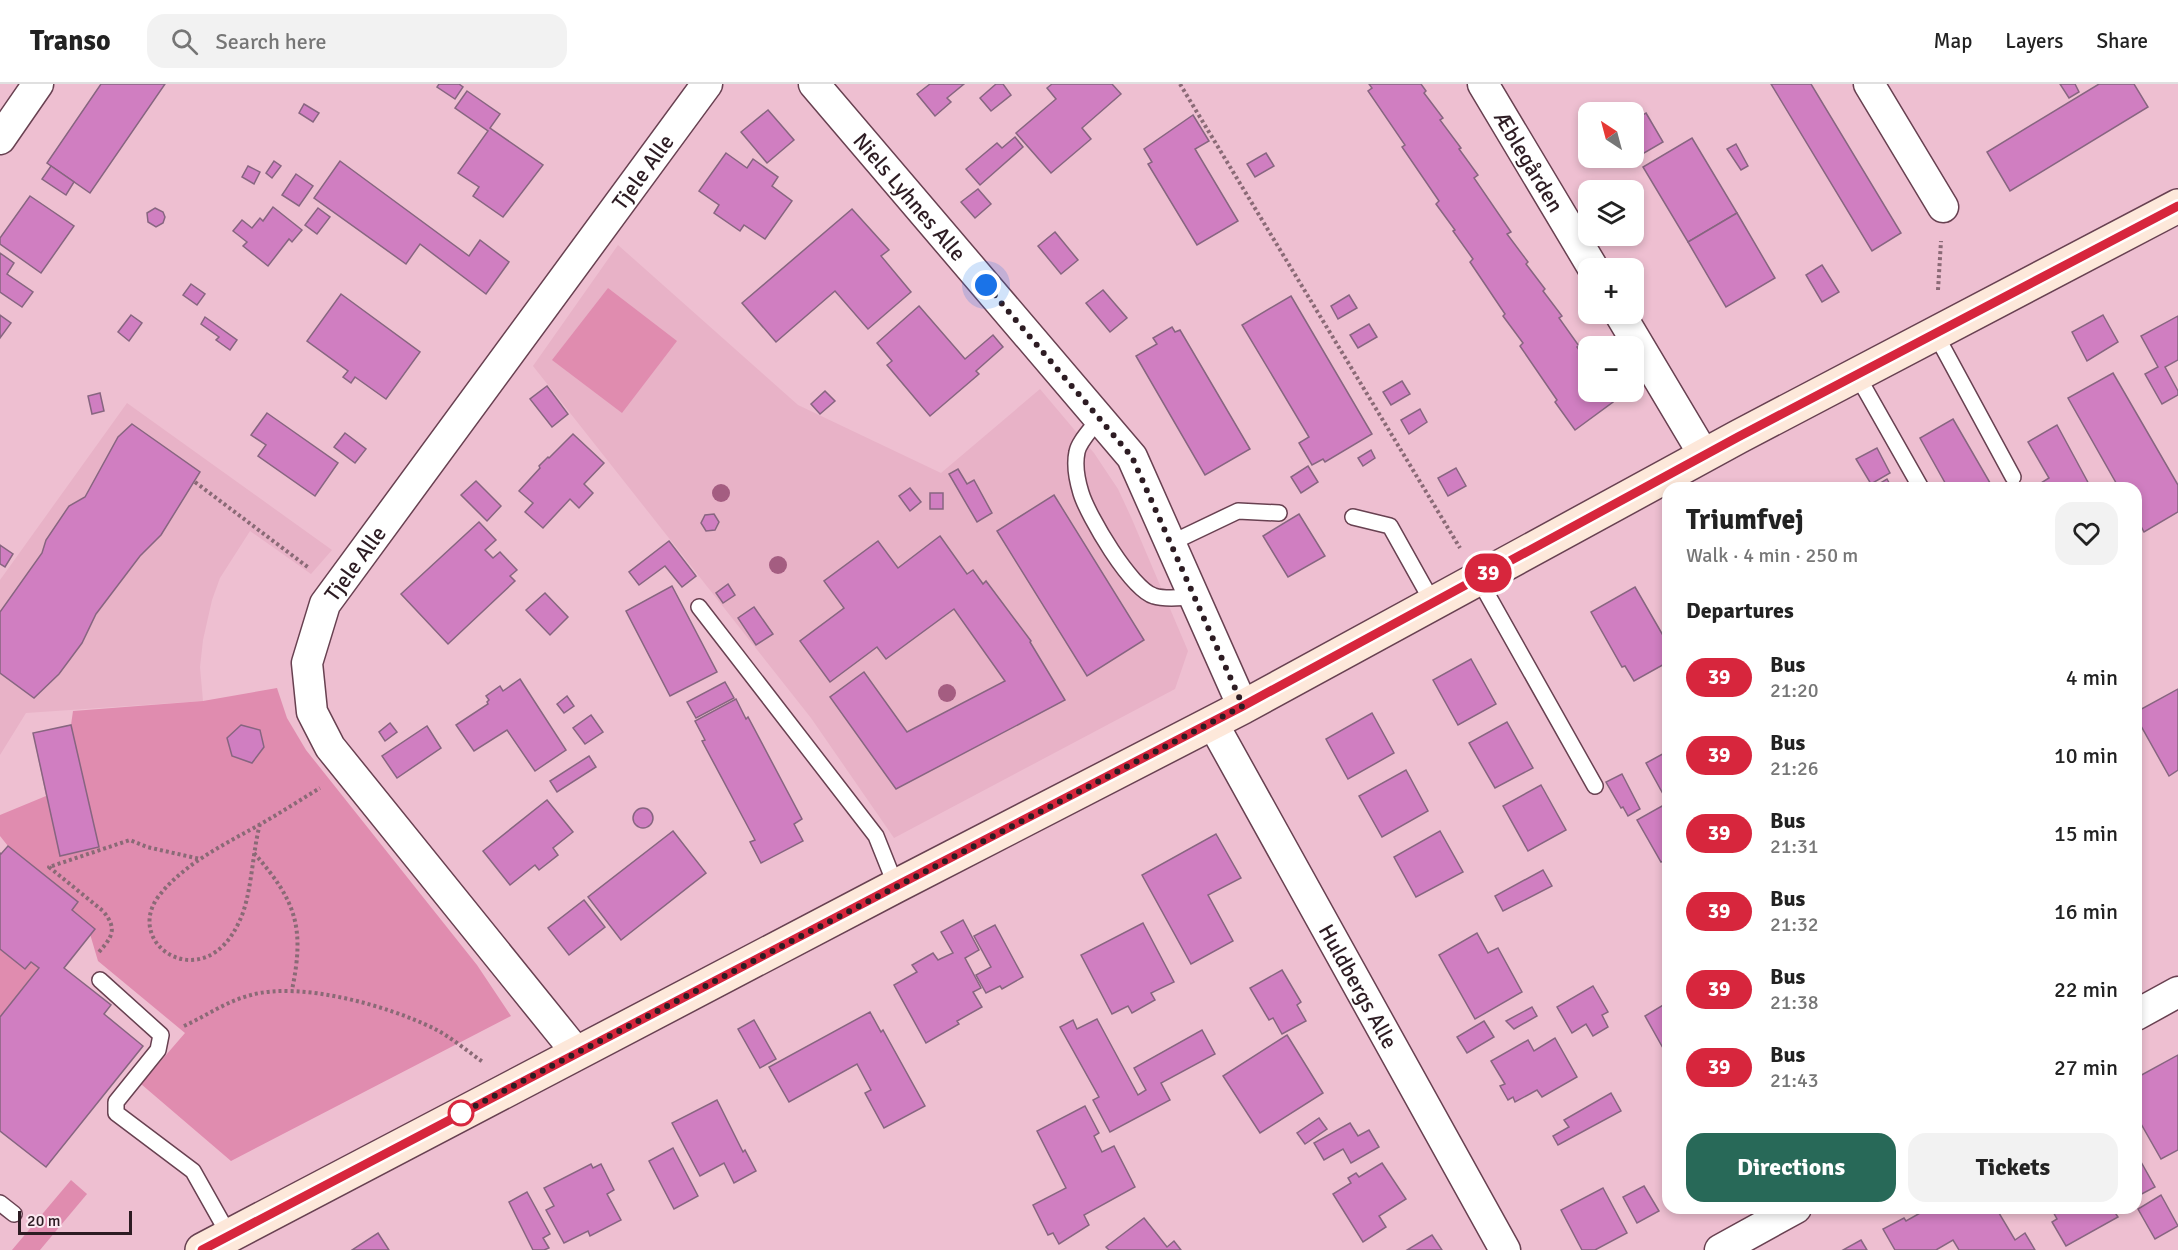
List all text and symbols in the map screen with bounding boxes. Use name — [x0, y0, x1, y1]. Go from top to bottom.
search box — [147, 14, 567, 68]
text: Transo — [30, 24, 111, 58]
icon: search — [168, 25, 201, 58]
text: Search here — [216, 28, 326, 55]
text: Map — [1934, 28, 1972, 54]
text: Layers — [2005, 28, 2063, 54]
text: Share — [2096, 28, 2148, 54]
north arrow — [1578, 102, 1644, 168]
map controls — [1578, 102, 1644, 402]
street label: Æblegården — [1488, 106, 1570, 217]
street label: Niels Lyhnes Alle — [848, 127, 972, 266]
street label: Tjele Alle — [606, 129, 679, 215]
button: layers — [1578, 180, 1644, 246]
button: + — [1578, 258, 1644, 324]
your location — [971, 270, 1001, 300]
button: − — [1578, 336, 1644, 402]
button: heart — [2055, 502, 2118, 565]
text: Triumfvej — [1686, 503, 1804, 537]
street label: Tjele Alle — [318, 520, 391, 606]
text: Walk · 4 min · 250 m — [1686, 543, 1858, 568]
line badge: 39 — [1461, 554, 1515, 592]
text: 39 — [1477, 560, 1499, 586]
text: Departures — [1686, 597, 1794, 624]
text: Bus — [1770, 651, 1805, 678]
text: 39 — [1708, 664, 1730, 690]
text: 4 min — [2066, 664, 2118, 691]
text: 21:20 — [1770, 678, 1819, 703]
text: Bus — [1770, 729, 1805, 756]
text: 39 — [1708, 742, 1730, 768]
text: 10 min — [2054, 742, 2118, 769]
text: 21:26 — [1770, 756, 1819, 781]
text: Bus — [1770, 807, 1805, 834]
text: 39 — [1708, 820, 1730, 846]
text: 15 min — [2054, 820, 2118, 847]
text: 21:31 — [1770, 834, 1819, 859]
text: Bus — [1770, 885, 1805, 912]
text: 39 — [1708, 898, 1730, 924]
text: 16 min — [2054, 898, 2118, 925]
text: 21:32 — [1770, 912, 1819, 937]
street label: Huldbergs Alle — [1313, 919, 1404, 1053]
text: Bus — [1770, 963, 1805, 990]
text: 39 — [1708, 976, 1730, 1002]
text: 22 min — [2054, 976, 2118, 1003]
text: 21:38 — [1770, 990, 1819, 1015]
text: Bus — [1770, 1041, 1805, 1068]
text: 39 — [1708, 1054, 1730, 1080]
text: 27 min — [2054, 1054, 2118, 1081]
text: 21:43 — [1770, 1068, 1819, 1093]
unlabelled marker — [448, 1100, 474, 1126]
button: Directions — [1686, 1133, 1896, 1202]
button: Tickets — [1908, 1133, 2118, 1202]
scale bar — [18, 1208, 132, 1236]
text: 20 m — [27, 1211, 61, 1231]

